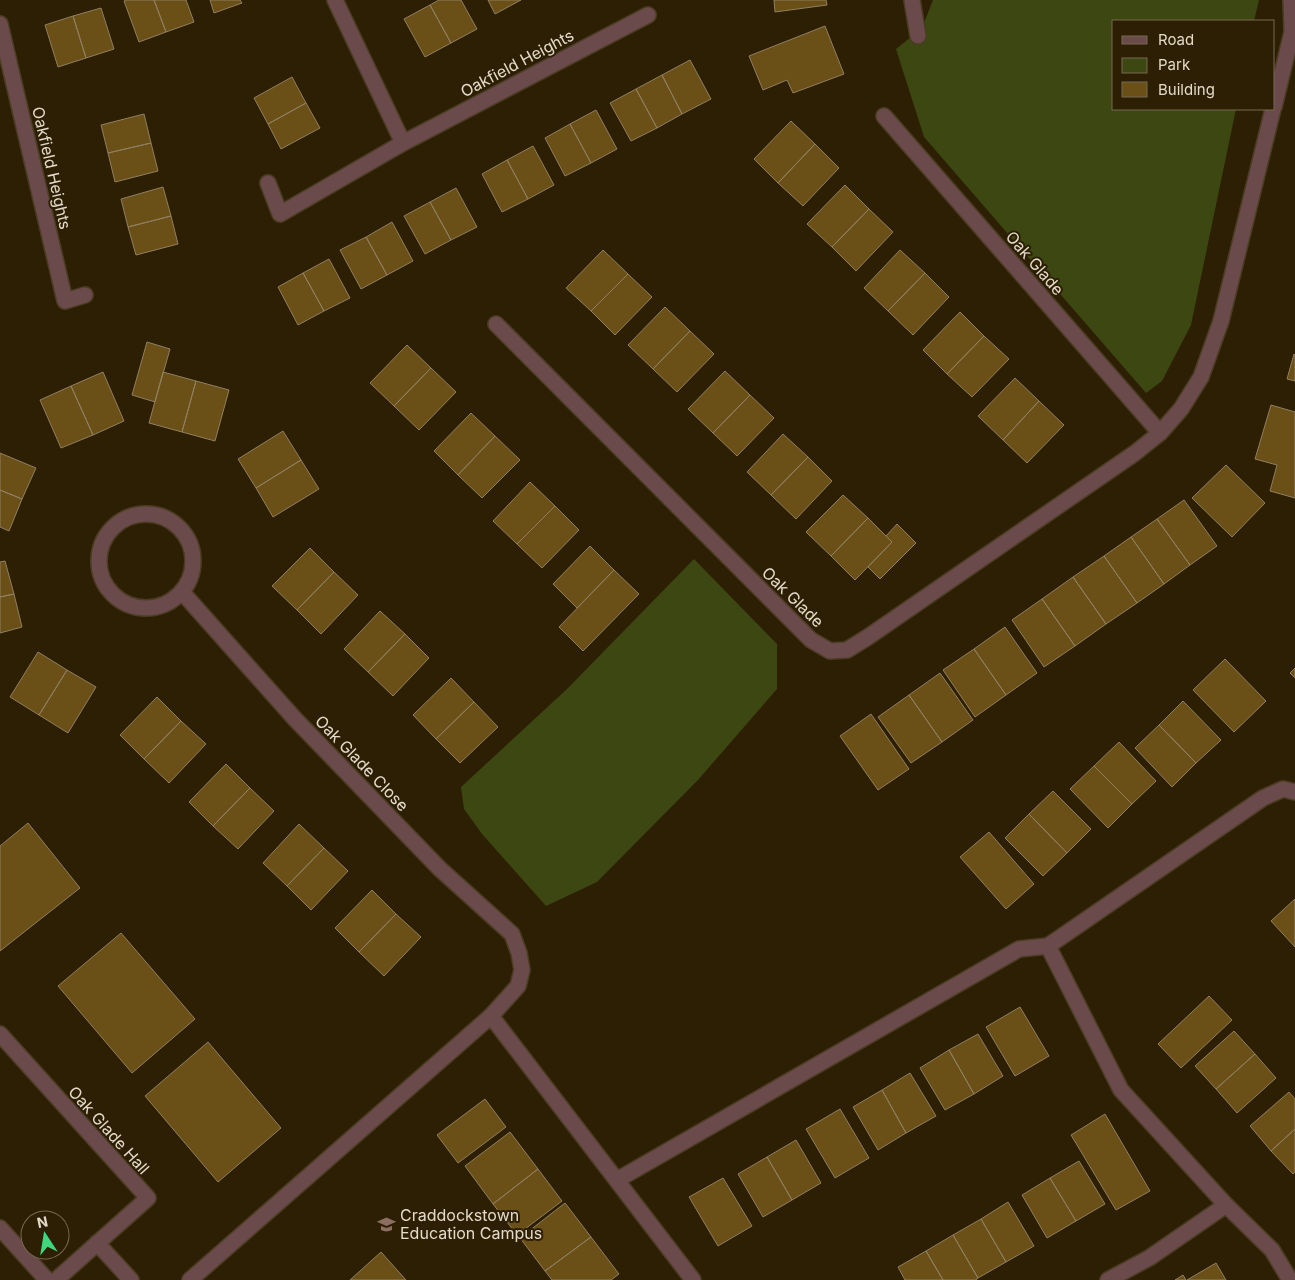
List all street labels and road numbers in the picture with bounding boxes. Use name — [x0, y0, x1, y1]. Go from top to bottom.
street label: Oakfield Heights — [457, 25, 577, 101]
street label: Oakfield Heights — [28, 105, 76, 231]
street label: Oak Glade — [1002, 227, 1068, 299]
street label: Oak Glade — [758, 563, 828, 631]
street label: Oak Glade Close — [311, 711, 413, 815]
street label: Oak Glade Hall — [64, 1082, 154, 1178]

